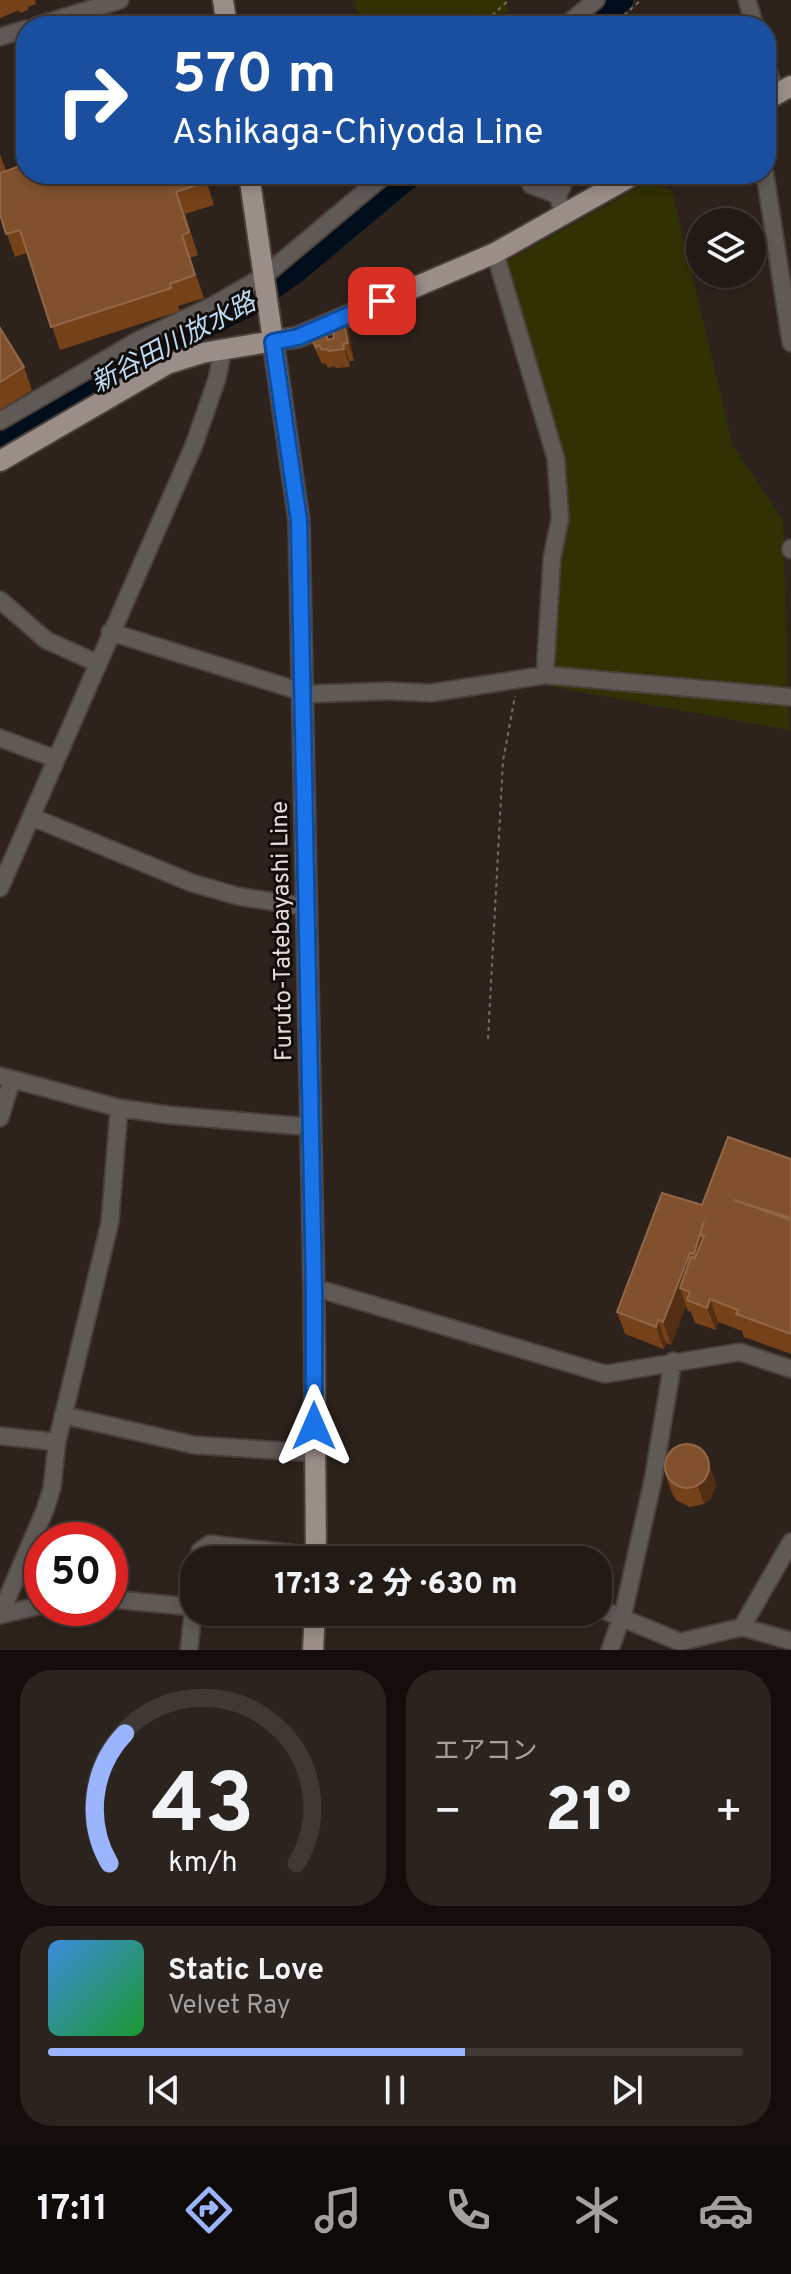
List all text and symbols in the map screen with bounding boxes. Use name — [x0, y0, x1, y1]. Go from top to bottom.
text: 570 m — [172, 42, 336, 112]
icon: right — [40, 48, 144, 152]
text: Ashikaga-Chiyoda Line — [172, 111, 543, 157]
map controls — [686, 208, 766, 288]
button: layers — [686, 208, 766, 288]
pin — [348, 267, 416, 335]
icon: arrive — [360, 279, 404, 323]
water label: 新谷田川放水路 — [86, 286, 264, 402]
street label: Furuto-Tatebayashi Line — [266, 801, 300, 1061]
position arrow — [272, 1384, 356, 1468]
speed limit sign: 50 — [24, 1522, 128, 1626]
text: 17:13 · 2 分 · 630 m — [274, 1567, 518, 1604]
text: エアコン — [434, 1736, 538, 1769]
text: 43 — [151, 1757, 254, 1862]
text: 21° — [545, 1776, 631, 1852]
text: − — [434, 1786, 462, 1842]
text: + — [715, 1786, 743, 1842]
text: km/h — [168, 1846, 237, 1882]
text: Static Love — [168, 1953, 324, 1990]
text: Velvet Ray — [168, 1990, 291, 2023]
icon: previous — [142, 2068, 186, 2112]
icon: pause — [373, 2068, 417, 2112]
icon: next — [605, 2068, 649, 2112]
icon: directions — [181, 2182, 237, 2238]
icon: music — [310, 2182, 366, 2238]
icon: phone — [440, 2182, 496, 2238]
icon: climate — [569, 2182, 625, 2238]
icon: car — [698, 2182, 754, 2238]
text: 17:11 — [37, 2187, 108, 2233]

